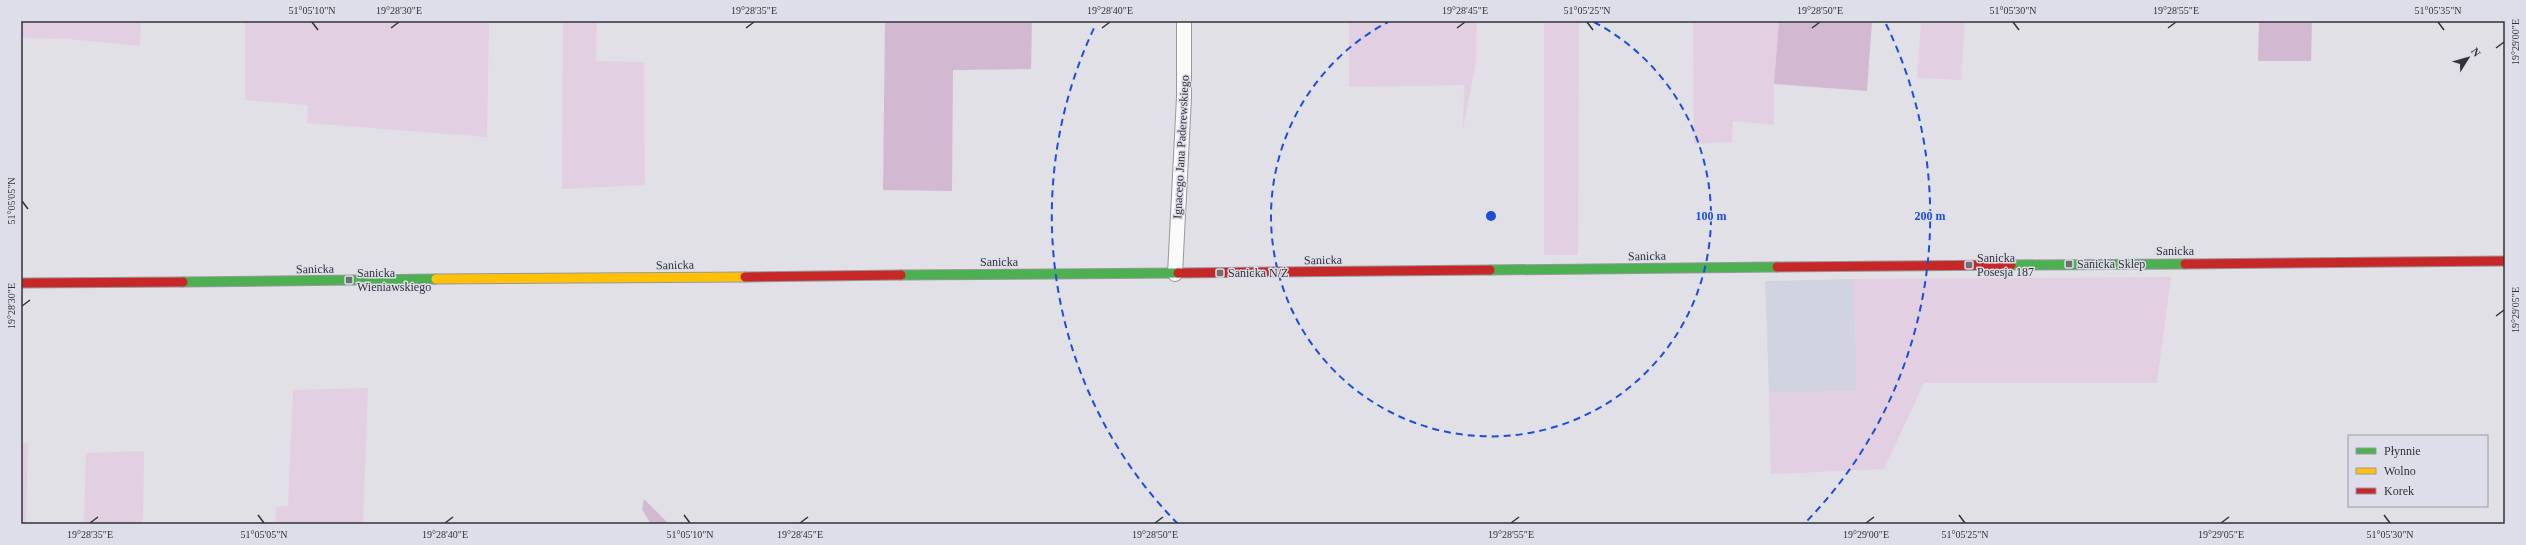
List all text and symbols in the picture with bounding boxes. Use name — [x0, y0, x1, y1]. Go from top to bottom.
text: 51°05'10"N — [288, 5, 336, 16]
text: 19°28'30"E — [376, 5, 422, 16]
text: 19°28'35"E — [731, 5, 777, 16]
text: 19°28'40"E — [1087, 5, 1133, 16]
text: 19°28'45"E — [1442, 5, 1488, 16]
text: 51°05'25"N — [1563, 5, 1611, 16]
text: 19°28'50"E — [1797, 5, 1843, 16]
text: 51°05'30"N — [1989, 5, 2037, 16]
text: 19°28'55"E — [2153, 5, 2199, 16]
text: 51°05'35"N — [2414, 5, 2462, 16]
text: 19°29'00"E — [2510, 19, 2521, 65]
north arrow — [2448, 38, 2488, 78]
text: N — [2469, 45, 2483, 59]
street label: Ignacego Jana Paderewskiego — [1170, 75, 1192, 219]
text: 51°05'05"N — [6, 177, 17, 225]
centre of rings — [1484, 209, 1498, 223]
text: 100 m — [1696, 209, 1727, 223]
text: 200 m — [1915, 209, 1946, 223]
street label: Sanicka — [2156, 244, 2195, 258]
street label: Sanicka — [1628, 249, 1667, 263]
place label: Sanicka Posesja 187 — [1977, 251, 2034, 279]
street label: Sanicka — [1304, 253, 1343, 267]
street label: Sanicka — [980, 255, 1019, 269]
place label: Sanicka Sklep — [2077, 257, 2145, 271]
street label: Sanicka — [656, 258, 695, 272]
marker: Sanicka Sklep — [2064, 259, 2074, 269]
marker: Sanicka Posesja 187 — [1964, 260, 1974, 270]
street label: Sanicka — [296, 262, 335, 276]
place label: Sanicka Wieniawskiego — [357, 266, 431, 294]
place label: Sanicka N/Ż — [1228, 266, 1288, 280]
marker: Sanicka N/Ż — [1215, 268, 1225, 278]
marker: Sanicka Wieniawskiego — [344, 275, 354, 285]
text: 19°28'30"E — [6, 283, 17, 329]
text: 19°29'05"E — [2510, 287, 2521, 333]
legend — [2348, 435, 2488, 507]
text: Płynnie — [2384, 444, 2421, 458]
text: Wolno — [2384, 464, 2416, 478]
text: Korek — [2384, 484, 2414, 498]
text: 19°28'35"E — [67, 529, 113, 540]
text: 51°05'05"N — [240, 529, 288, 540]
text: 19°28'40"E — [422, 529, 468, 540]
text: 51°05'10"N — [666, 529, 714, 540]
text: 19°28'45"E — [777, 529, 823, 540]
text: 19°28'50"E — [1132, 529, 1178, 540]
text: 19°28'55"E — [1488, 529, 1534, 540]
text: 19°29'00"E — [1843, 529, 1889, 540]
text: 51°05'25"N — [1941, 529, 1989, 540]
text: 19°29'05"E — [2198, 529, 2244, 540]
text: 51°05'30"N — [2366, 529, 2414, 540]

